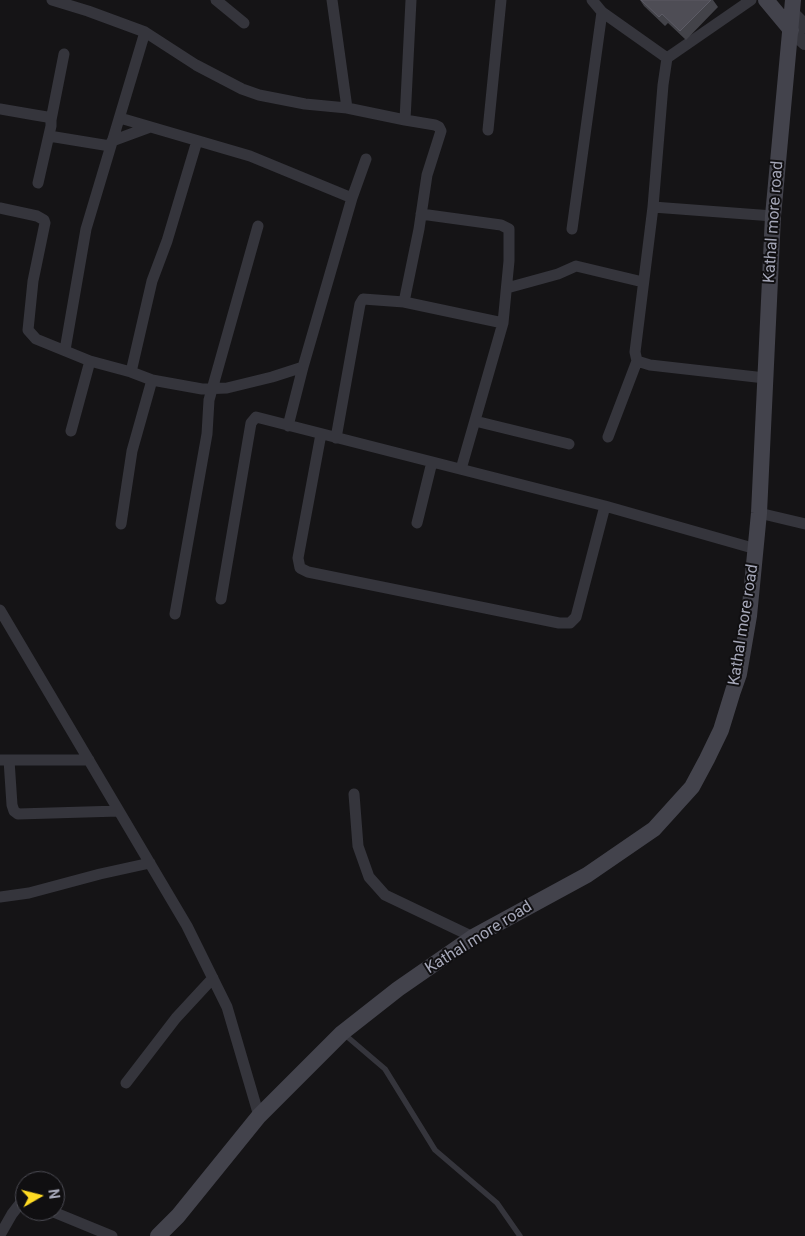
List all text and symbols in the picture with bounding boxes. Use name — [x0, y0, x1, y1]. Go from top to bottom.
street label: Kathal more road — [760, 160, 788, 284]
street label: Kathal more road — [725, 563, 763, 687]
street label: Kathal more road — [422, 897, 536, 979]
north arrow — [15, 1171, 65, 1221]
text: N — [45, 1188, 62, 1200]

